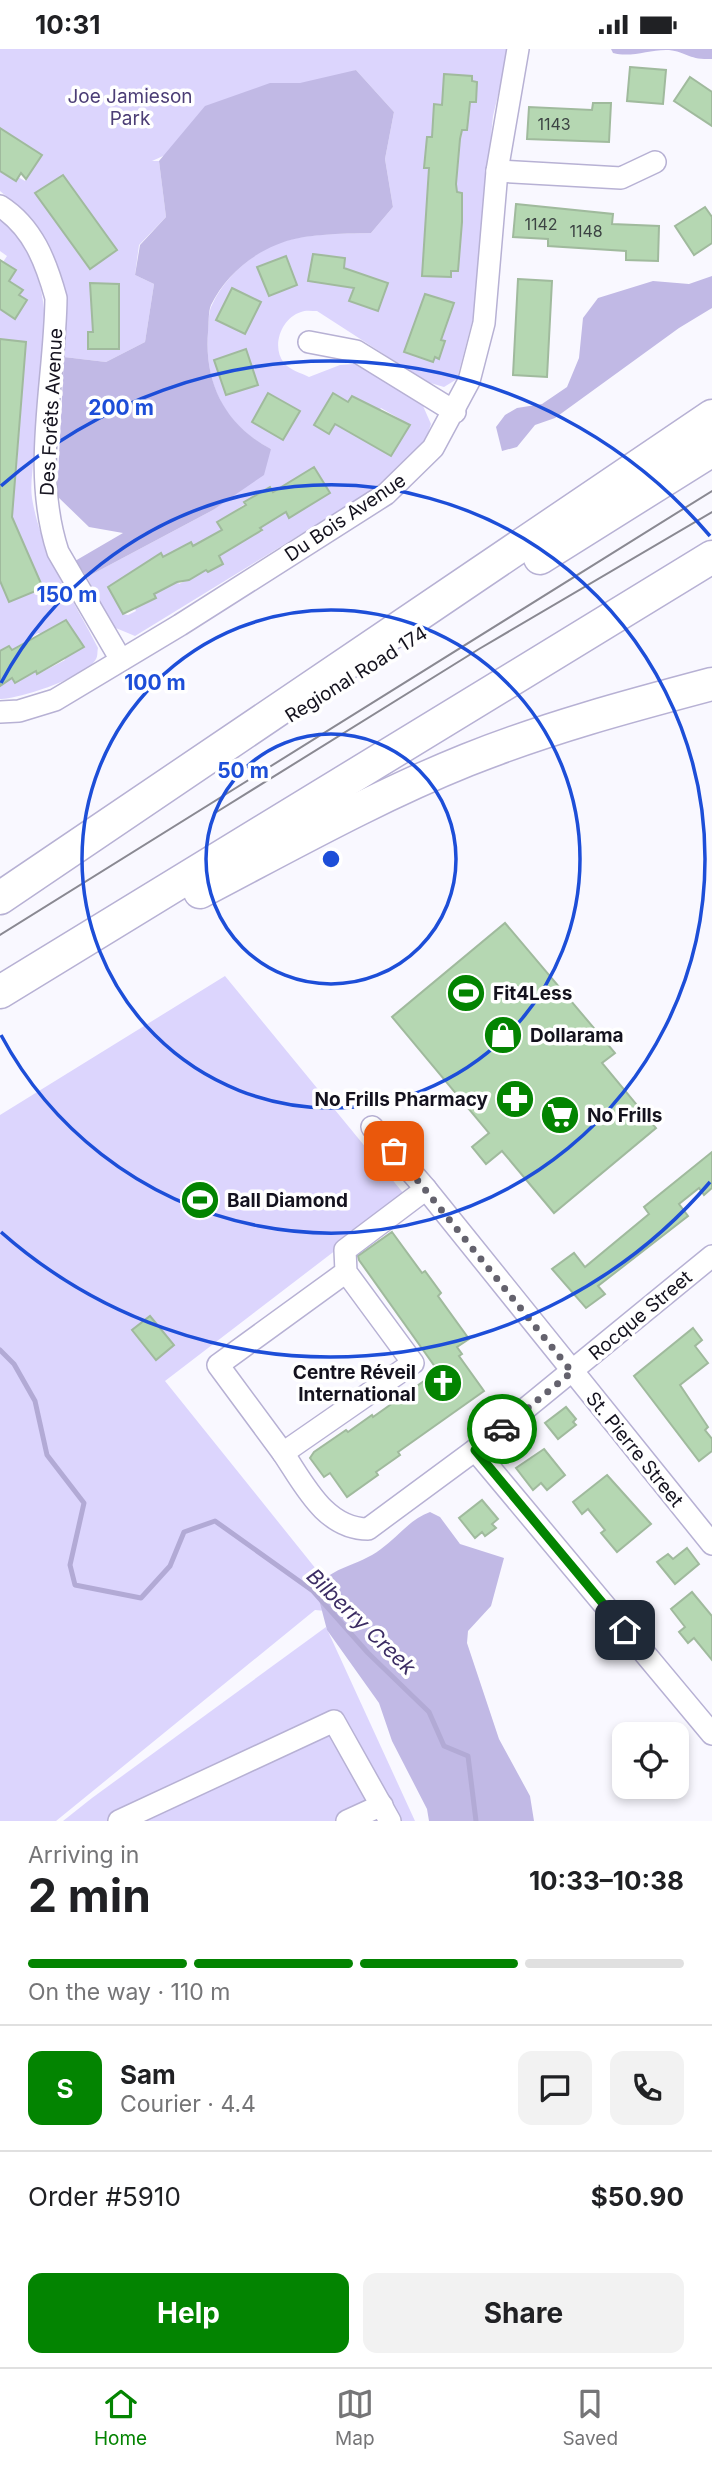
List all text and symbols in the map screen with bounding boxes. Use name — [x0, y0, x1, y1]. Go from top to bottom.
text: 10:31 — [35, 9, 100, 40]
park label: Joe Jamieson Park — [67, 85, 193, 130]
house number: 1143 — [537, 114, 571, 134]
house number: 1142 — [524, 214, 558, 234]
house number: 1148 — [569, 221, 603, 241]
street label: Des Forêts Avenue — [36, 328, 67, 497]
text: 200 m — [88, 395, 154, 420]
street label: Du Bois Avenue — [280, 469, 410, 566]
text: 150 m — [37, 582, 97, 607]
street label: Regional Road 174 — [281, 621, 432, 727]
text: 100 m — [124, 670, 186, 695]
text: 50 m — [217, 758, 269, 783]
centre of rings — [319, 847, 343, 871]
sports icon: Fit4Less — [445, 972, 487, 1014]
place label: Fit4Less — [493, 982, 572, 1005]
shop icon: Dollarama — [482, 1014, 524, 1056]
place label: Dollarama — [530, 1024, 624, 1047]
pharmacy icon: No Frills Pharmacy — [494, 1078, 536, 1120]
place label: No Frills Pharmacy — [314, 1088, 489, 1111]
supermarket icon: No Frills — [539, 1094, 581, 1136]
place label: No Frills — [587, 1104, 662, 1127]
pin — [364, 1121, 424, 1181]
icon: bag — [375, 1132, 413, 1170]
sports icon: Ball Diamond — [179, 1179, 221, 1221]
place label: Ball Diamond — [227, 1189, 348, 1212]
street label: Rocque Street — [584, 1266, 696, 1365]
place label: Centre Réveil International — [293, 1361, 416, 1406]
church icon: Centre Réveil International — [422, 1362, 464, 1404]
street label: St. Pierre Street — [581, 1387, 688, 1511]
courier — [467, 1394, 537, 1464]
icon: car — [483, 1410, 521, 1448]
water label: Bilberry Creek — [302, 1563, 421, 1680]
pin — [595, 1600, 655, 1660]
icon: home — [606, 1611, 644, 1649]
map controls — [612, 1722, 689, 1799]
button: locate — [612, 1722, 689, 1799]
text: Arriving in — [28, 1841, 139, 1869]
text: 10:33–10:38 — [529, 1865, 684, 1896]
text: 2 min — [28, 1867, 151, 1923]
text: On the way · 110 m — [28, 1978, 230, 2006]
button: chat — [518, 2051, 592, 2125]
button: phone — [610, 2051, 684, 2125]
text: Sam — [120, 2059, 176, 2090]
text: S — [56, 2073, 74, 2104]
text: Courier · 4.4 — [120, 2090, 256, 2118]
text: Order #5910 — [28, 2181, 181, 2212]
text: $50.90 — [591, 2181, 684, 2212]
button: Help — [28, 2273, 349, 2353]
button: Share — [363, 2273, 684, 2353]
tab: Home — [94, 2385, 147, 2450]
tab: Map — [335, 2385, 375, 2450]
tab: Saved — [562, 2385, 618, 2450]

